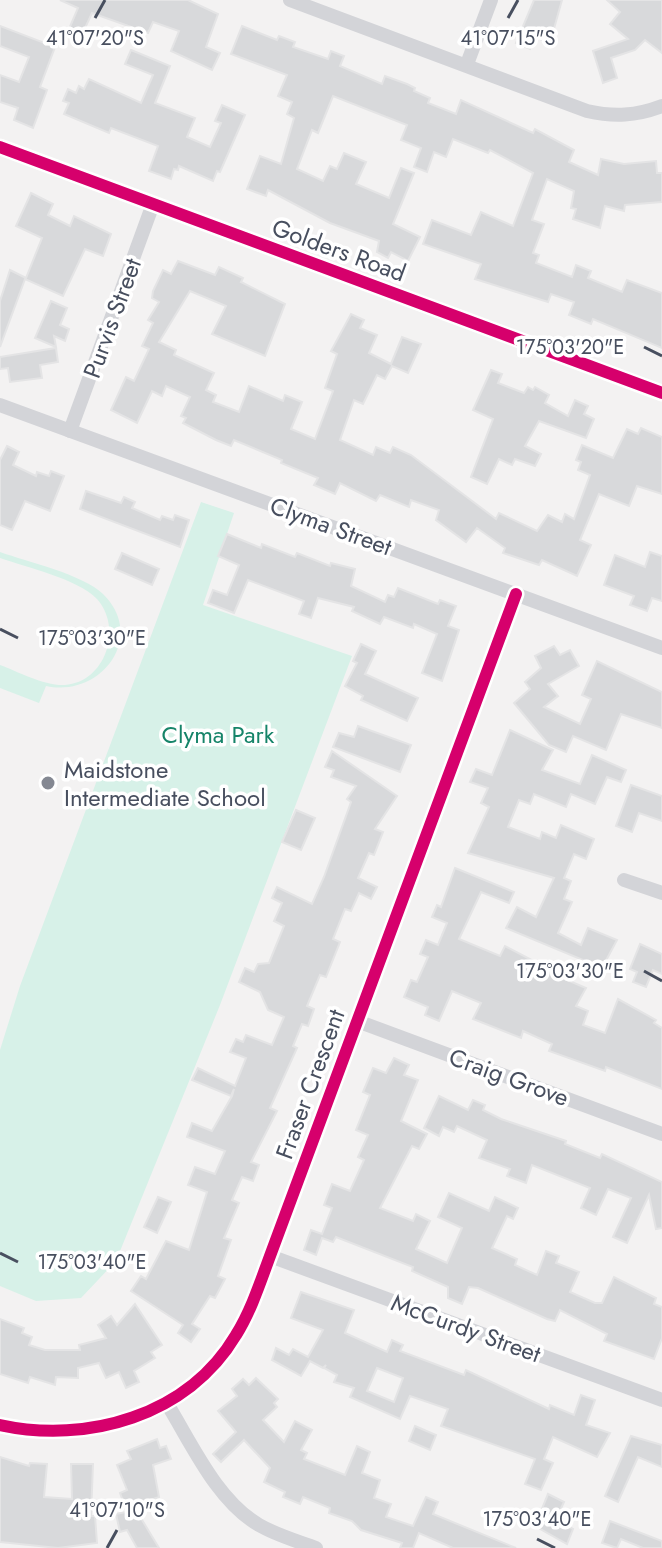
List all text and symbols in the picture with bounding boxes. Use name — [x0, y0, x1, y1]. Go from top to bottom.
text: 41°07'20"S — [46, 24, 144, 53]
text: 41°07'15"S — [461, 24, 556, 53]
street label: Golders Road — [267, 210, 411, 290]
street label: Purvis Street — [74, 253, 150, 383]
text: 175°03'20"E — [516, 333, 624, 362]
street label: Clyma Street — [265, 488, 397, 564]
text: 175°03'30"E — [38, 624, 146, 653]
park label: Clyma Park — [162, 717, 275, 752]
place label: Maidstone Intermediate School — [64, 752, 266, 815]
marker: Maidstone Intermediate School — [39, 774, 57, 792]
text: 175°03'30"E — [516, 957, 624, 986]
street label: Fraser Crescent — [267, 1004, 353, 1164]
street label: Craig Grove — [444, 1039, 574, 1115]
text: 175°03'40"E — [38, 1248, 146, 1277]
street label: McCurdy Street — [386, 1285, 546, 1371]
text: 41°07'10"S — [69, 1496, 165, 1525]
text: 175°03'40"E — [483, 1505, 591, 1534]

